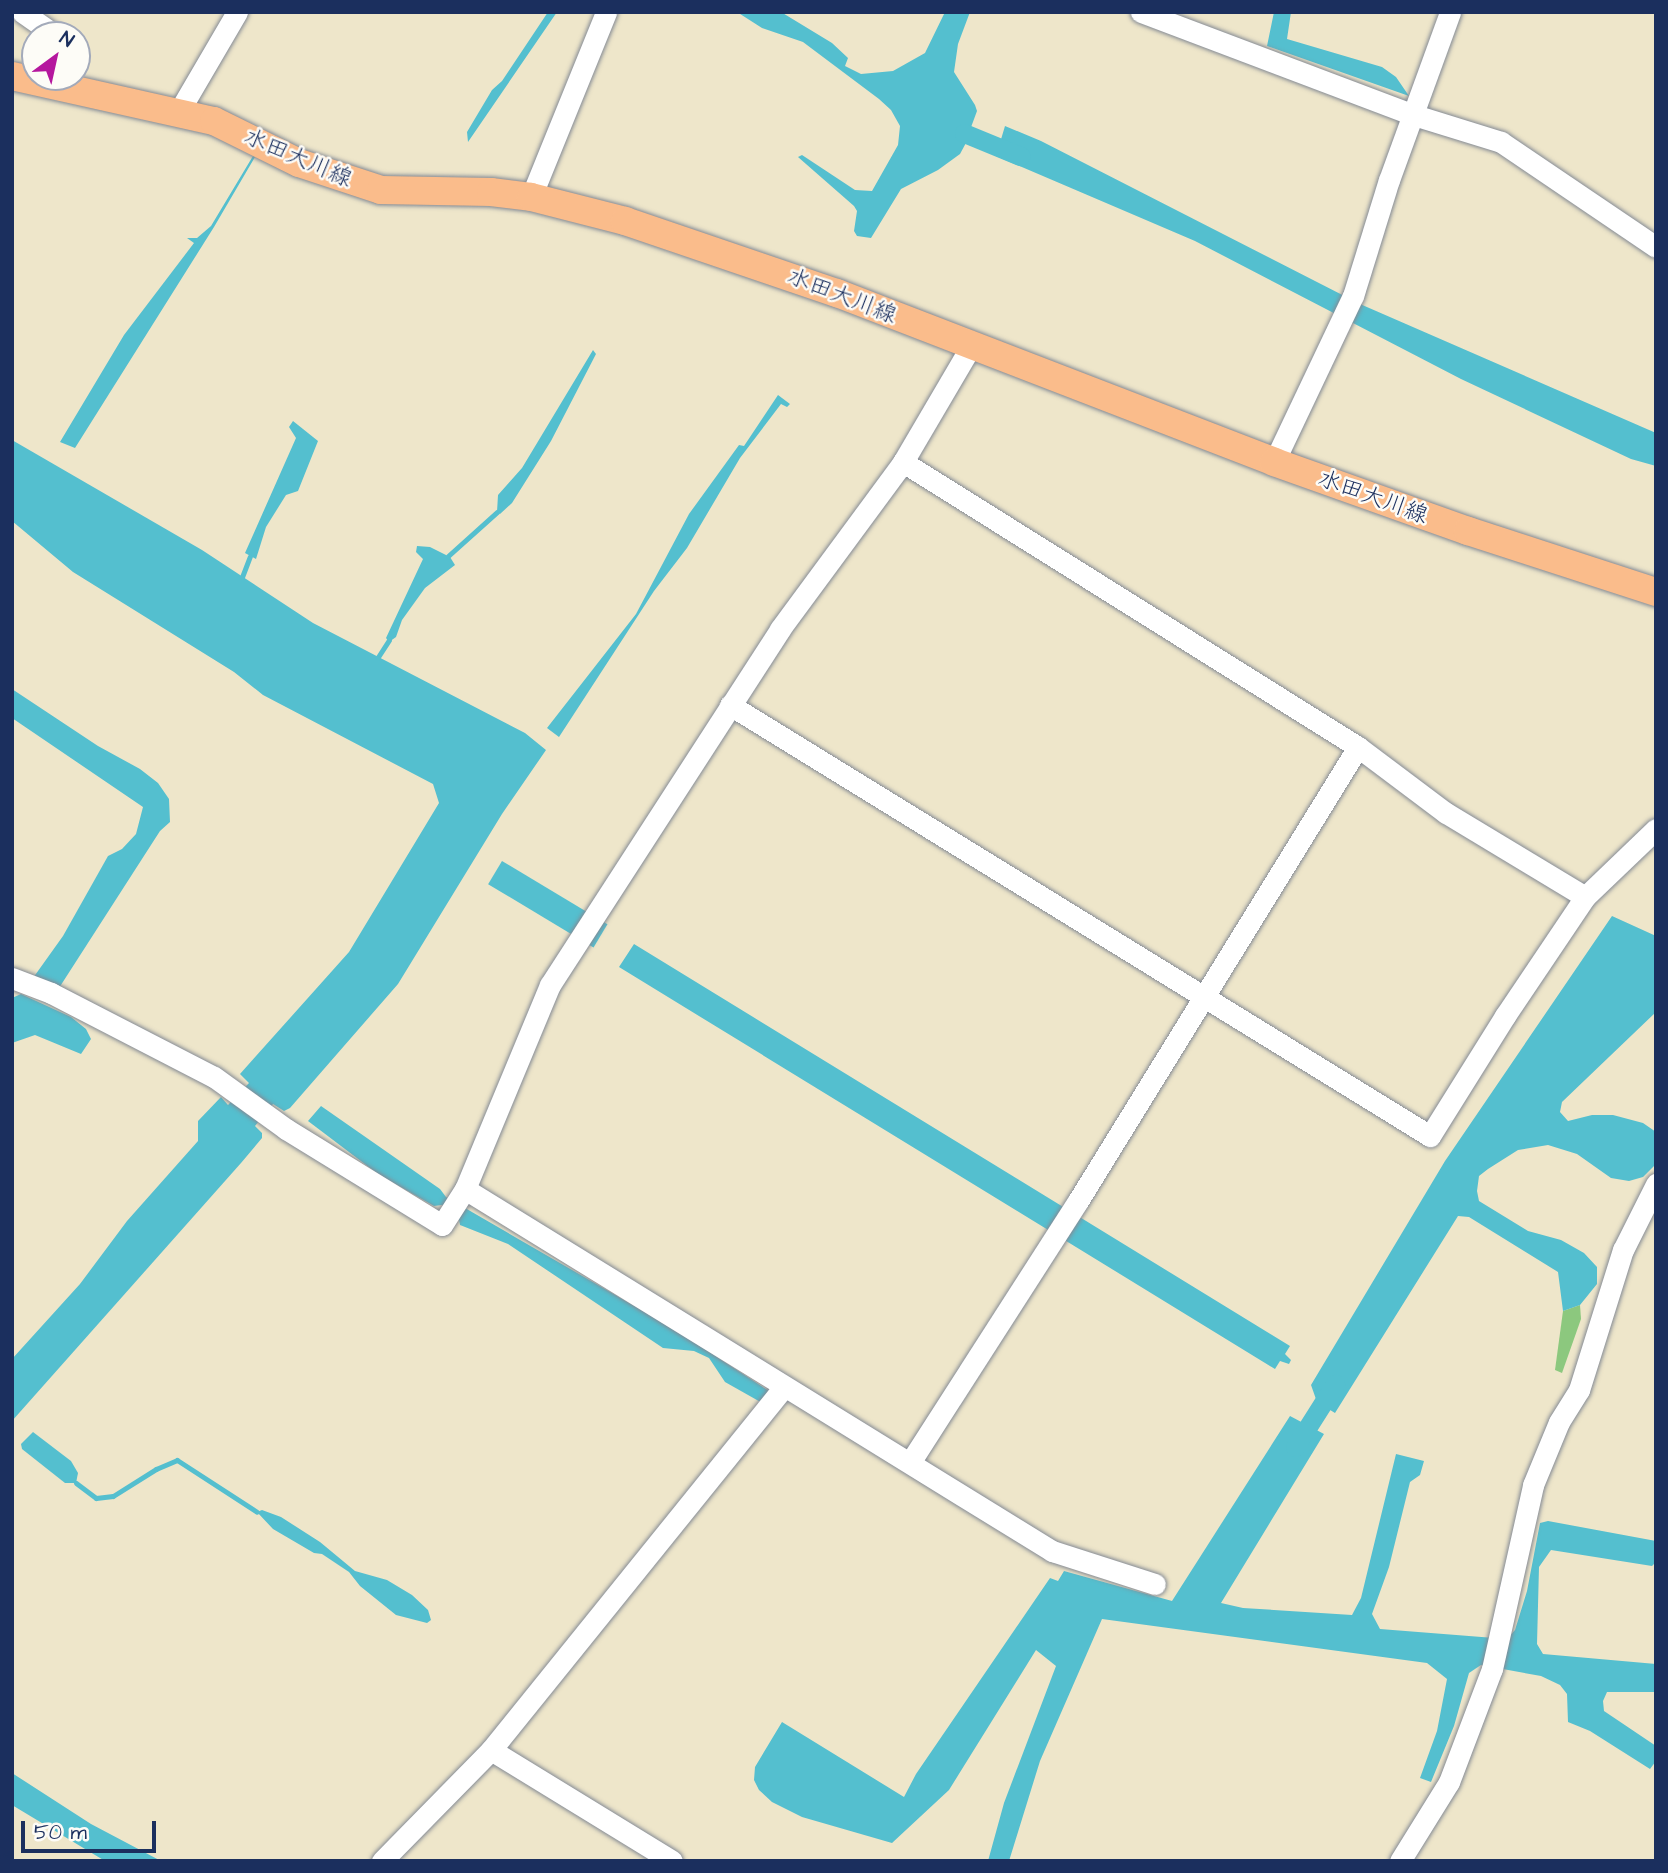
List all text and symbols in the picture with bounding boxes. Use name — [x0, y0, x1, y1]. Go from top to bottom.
north arrow — [21, 21, 91, 91]
text: N — [54, 25, 79, 54]
street label: 水田大川線 — [240, 123, 356, 193]
street label: 水田大川線 — [783, 263, 901, 329]
street label: 水田大川線 — [1314, 464, 1432, 530]
scale bar — [24, 1806, 159, 1850]
text: 50 m — [34, 1818, 87, 1847]

